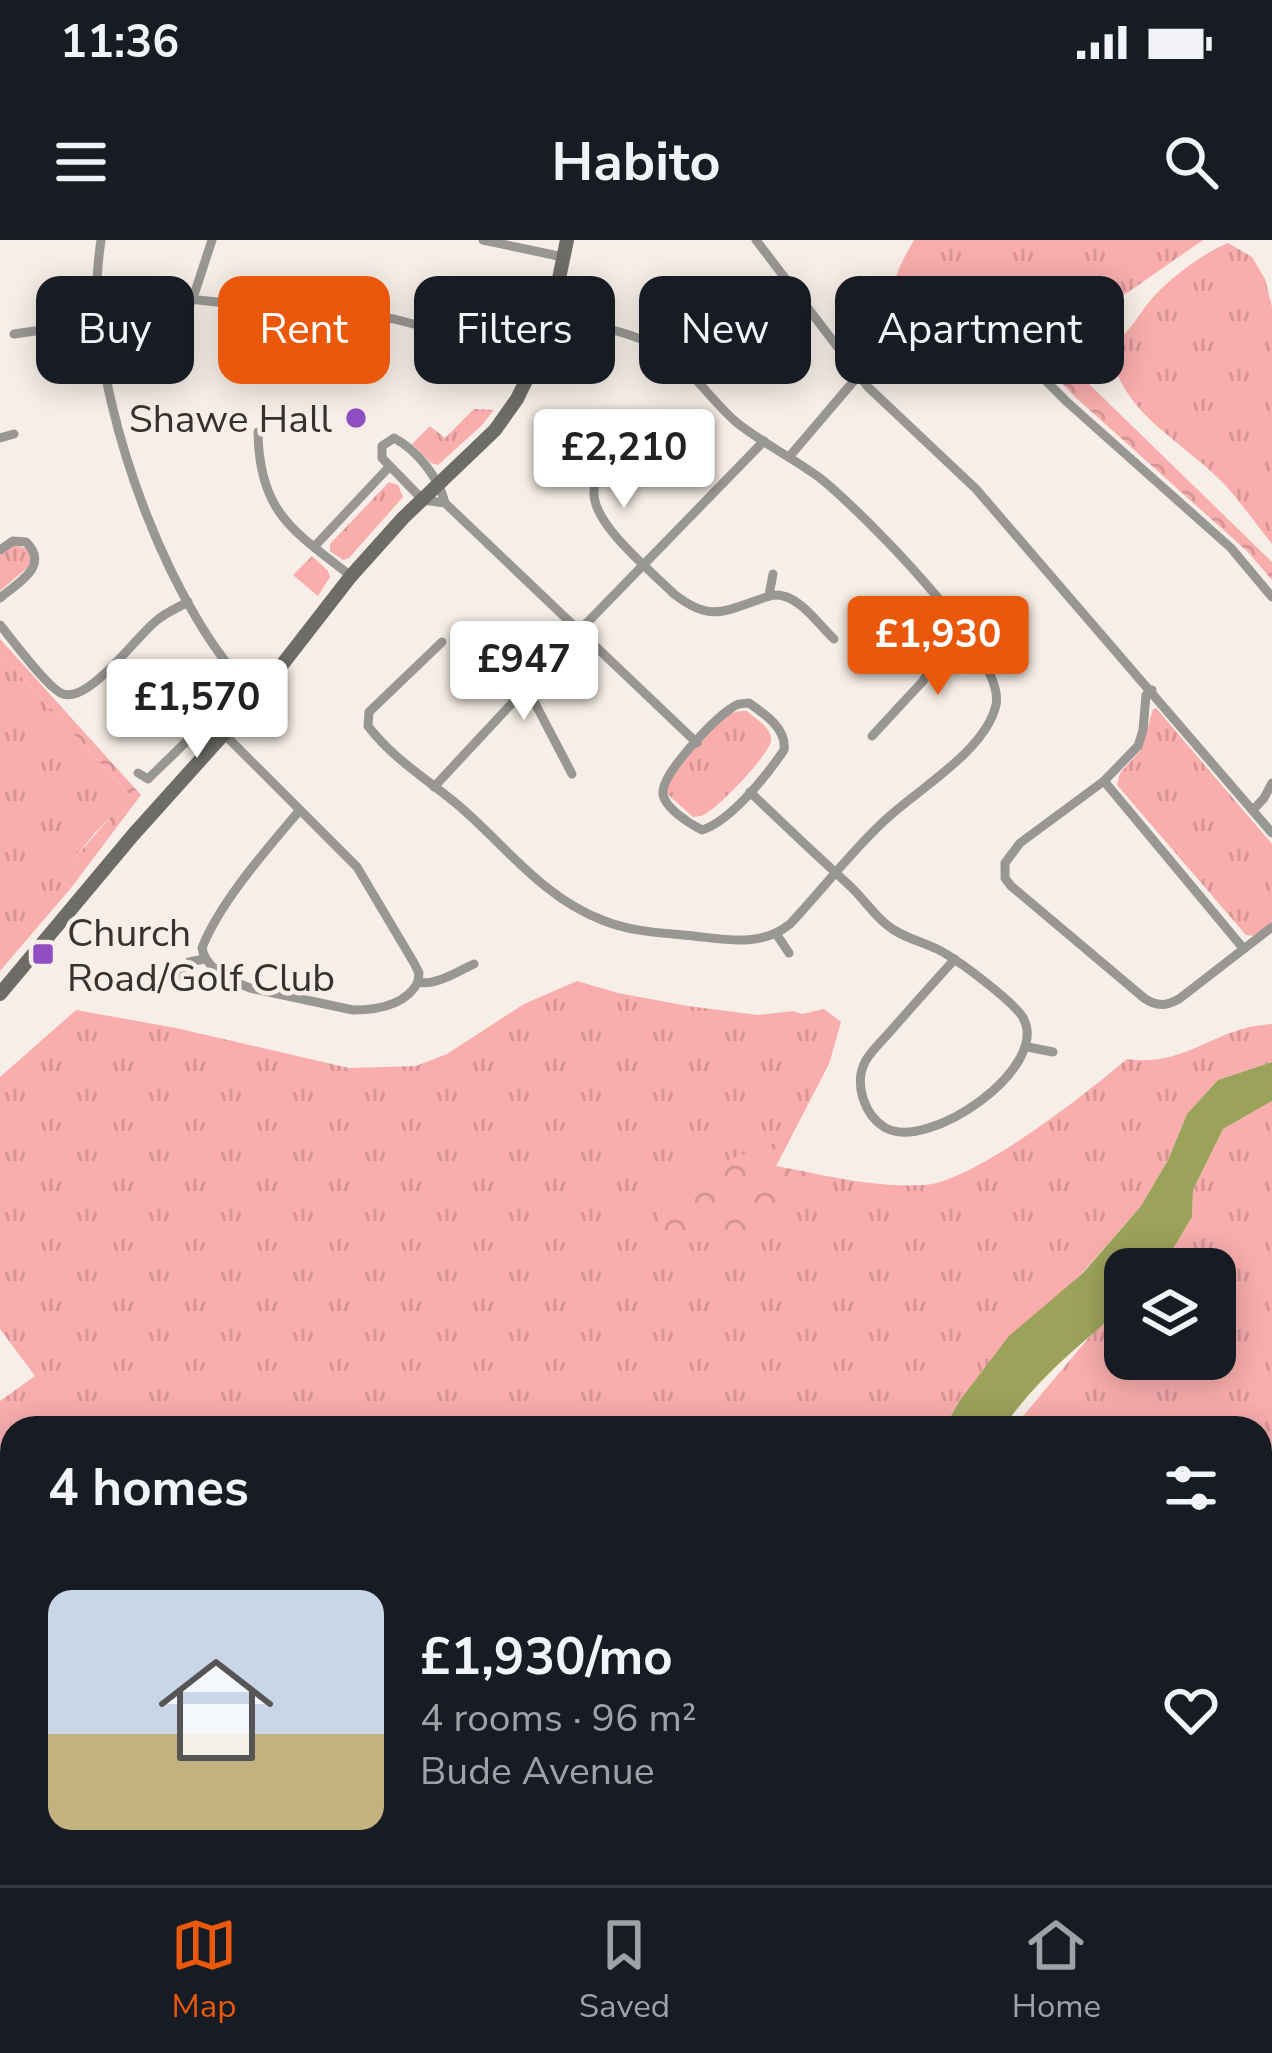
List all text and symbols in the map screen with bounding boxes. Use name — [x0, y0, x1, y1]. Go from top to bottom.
text: 11:36 — [60, 12, 179, 73]
text: Habito — [551, 125, 721, 199]
icon: menu — [48, 129, 114, 195]
icon: search — [1158, 129, 1224, 195]
chip: Buy — [36, 276, 194, 384]
chip: Rent — [218, 276, 390, 384]
chip: Filters — [414, 276, 615, 384]
chip: New — [639, 276, 811, 384]
chip: Apartment — [835, 276, 1124, 384]
place label: Shawe Hall — [129, 393, 332, 446]
marker: Shawe Hall — [343, 405, 369, 431]
pin: £2,210 — [526, 409, 722, 511]
text: £2,210 — [561, 421, 687, 474]
pin: £1,930 — [840, 596, 1036, 698]
text: £1,930 — [875, 608, 1001, 661]
pin: £947 — [453, 621, 595, 723]
text: £947 — [477, 633, 571, 686]
pin: £1,570 — [99, 659, 295, 761]
text: £1,570 — [134, 671, 260, 724]
place label: Church Road/Golf Club — [67, 907, 335, 1005]
marker: Church Road/Golf Club — [30, 941, 56, 967]
map controls — [1104, 1248, 1236, 1380]
button: layers — [1104, 1248, 1236, 1380]
text: 4 homes — [48, 1453, 249, 1523]
icon: filters — [1158, 1455, 1224, 1521]
text: £1,930/mo — [420, 1622, 673, 1692]
icon: home — [144, 1638, 288, 1782]
icon: heart — [1158, 1677, 1224, 1743]
text: 4 rooms · 96 m² — [420, 1692, 697, 1745]
text: Bude Avenue — [420, 1745, 654, 1798]
tab: Map — [171, 1912, 237, 2029]
tab: Saved — [579, 1912, 670, 2029]
tab: Home — [1012, 1912, 1101, 2029]

